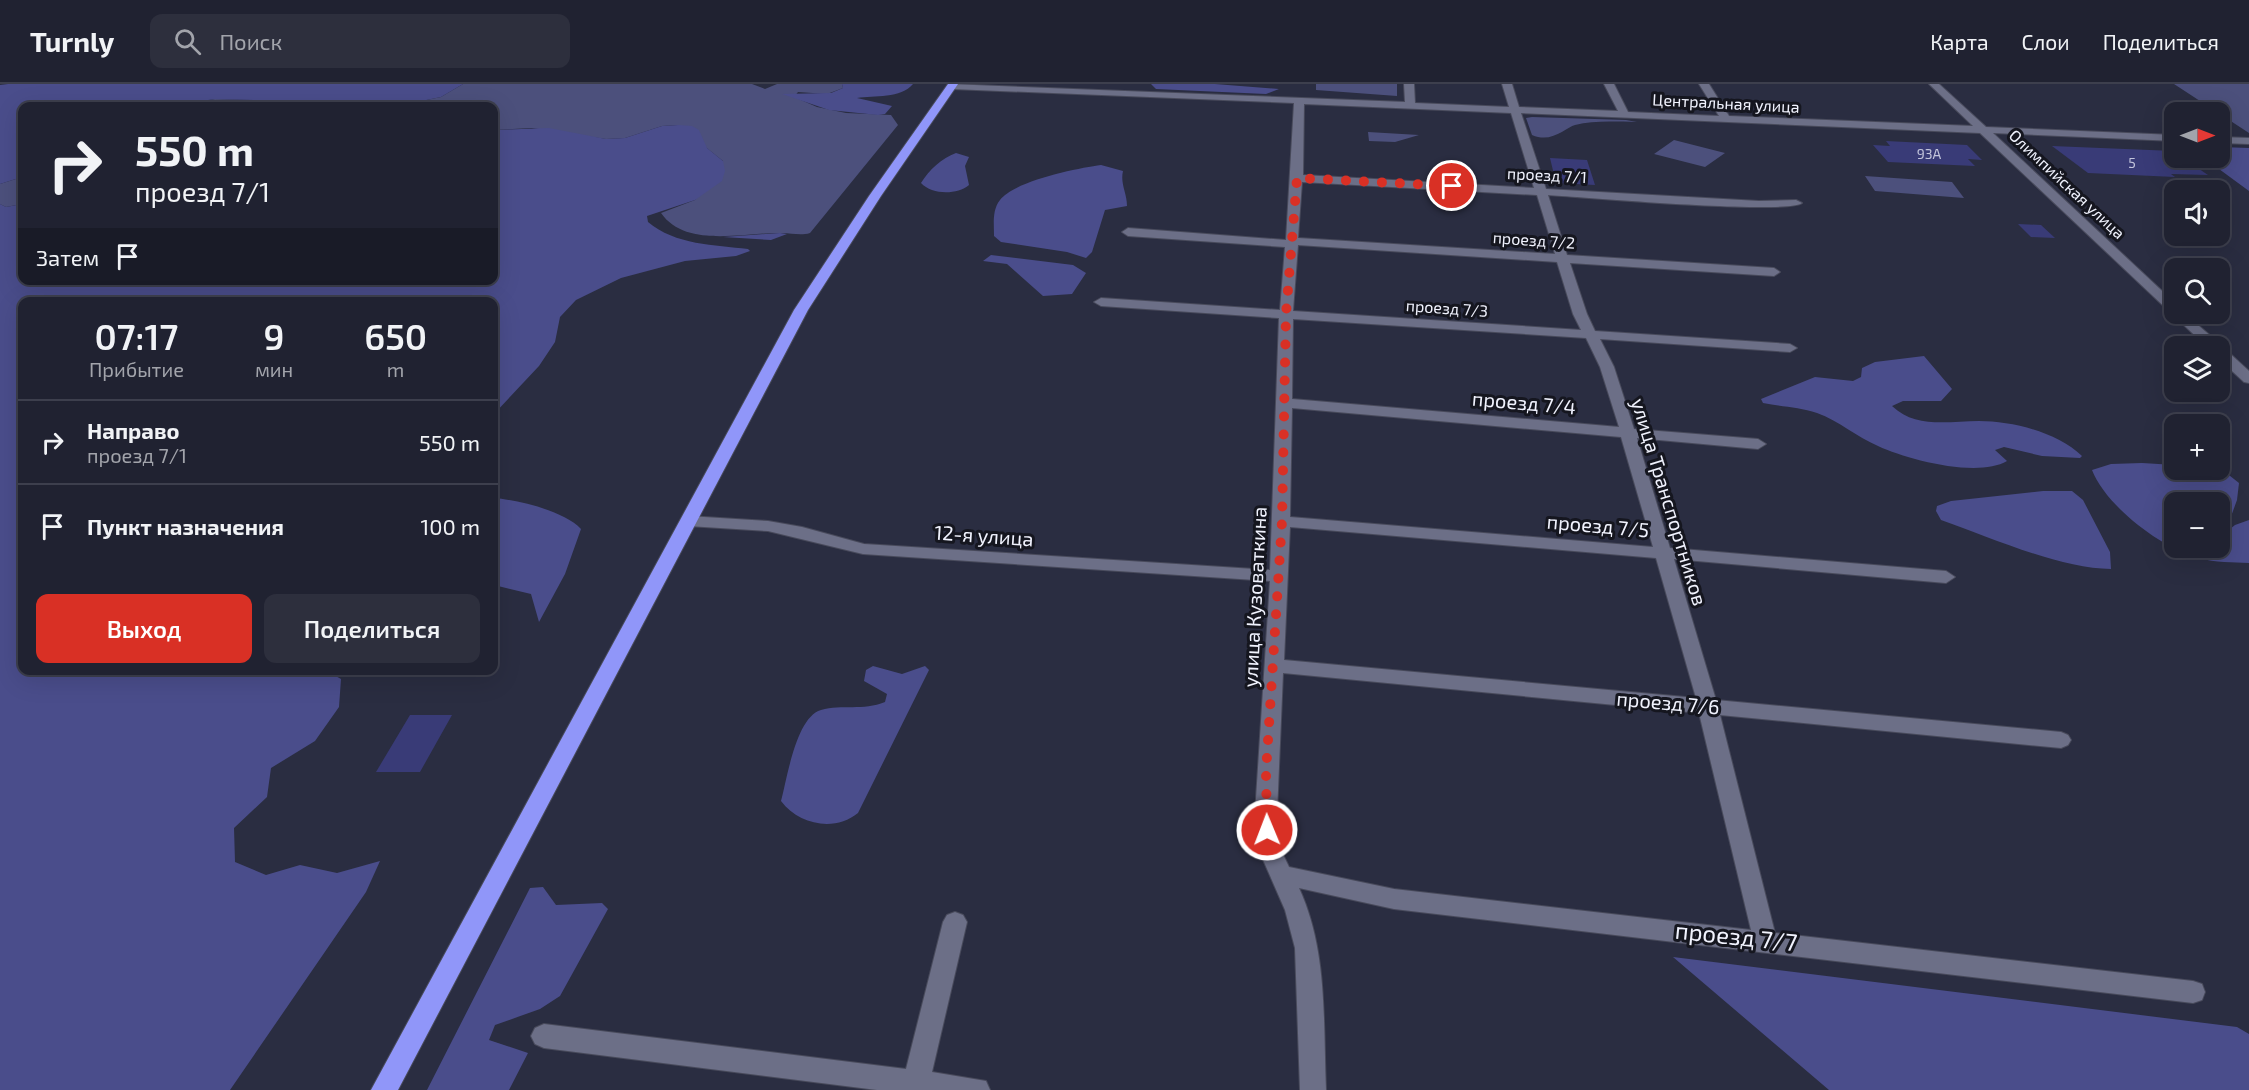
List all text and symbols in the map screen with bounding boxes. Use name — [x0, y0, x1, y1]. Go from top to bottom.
search box — [150, 14, 570, 68]
text: Turnly — [30, 24, 114, 58]
icon: search — [171, 25, 204, 58]
text: Поиск — [219, 28, 282, 54]
text: Карта — [1930, 29, 1989, 54]
text: Слои — [2022, 29, 2070, 54]
text: Поделиться — [2103, 29, 2219, 54]
street label: Центральная улица — [1652, 89, 1800, 117]
north arrow — [2164, 102, 2230, 168]
map controls — [2164, 102, 2230, 558]
text: 550 m — [135, 124, 254, 174]
street label: Олимпийская улица — [2005, 125, 2129, 243]
icon: right — [36, 126, 114, 204]
house number: 93А — [1917, 145, 1942, 162]
house number: 5 — [2128, 154, 2136, 171]
pin — [1426, 160, 1477, 211]
street label: проезд 7/1 — [1507, 163, 1587, 186]
icon: arrive — [1435, 169, 1468, 202]
text: проезд 7/1 — [135, 175, 270, 207]
button: sound — [2164, 180, 2230, 246]
street label: проезд 7/2 — [1492, 227, 1576, 252]
icon: arrive — [111, 240, 144, 273]
text: Затем — [36, 244, 99, 270]
button: search — [2164, 258, 2230, 324]
street label: проезд 7/3 — [1405, 295, 1489, 320]
text: 07:17 — [95, 314, 178, 357]
text: 9 — [264, 314, 285, 357]
text: 650 — [364, 314, 427, 357]
button: layers — [2164, 336, 2230, 402]
text: Прибытие — [89, 357, 184, 381]
text: мин — [255, 357, 293, 381]
text: m — [387, 357, 404, 381]
street label: проезд 7/4 — [1471, 386, 1577, 419]
street label: улица Транспортников — [1626, 395, 1713, 608]
button: + — [2164, 414, 2230, 480]
text: Направо — [87, 417, 180, 443]
icon: right — [36, 426, 69, 459]
text: 550 m — [419, 429, 480, 455]
text: проезд 7/1 — [87, 443, 187, 467]
button: − — [2164, 492, 2230, 558]
street label: улица Кузоваткина — [1237, 506, 1272, 688]
street label: проезд 7/5 — [1546, 509, 1650, 541]
icon: arrive — [36, 510, 69, 543]
text: Пункт назначения — [87, 513, 284, 539]
text: 100 m — [421, 513, 480, 539]
street label: 12-я улица — [934, 520, 1034, 551]
button: Выход — [36, 594, 252, 663]
button: Поделиться — [264, 594, 480, 663]
street label: проезд 7/6 — [1616, 686, 1721, 718]
position arrow — [1235, 798, 1299, 862]
street label: проезд 7/7 — [1674, 915, 1799, 956]

